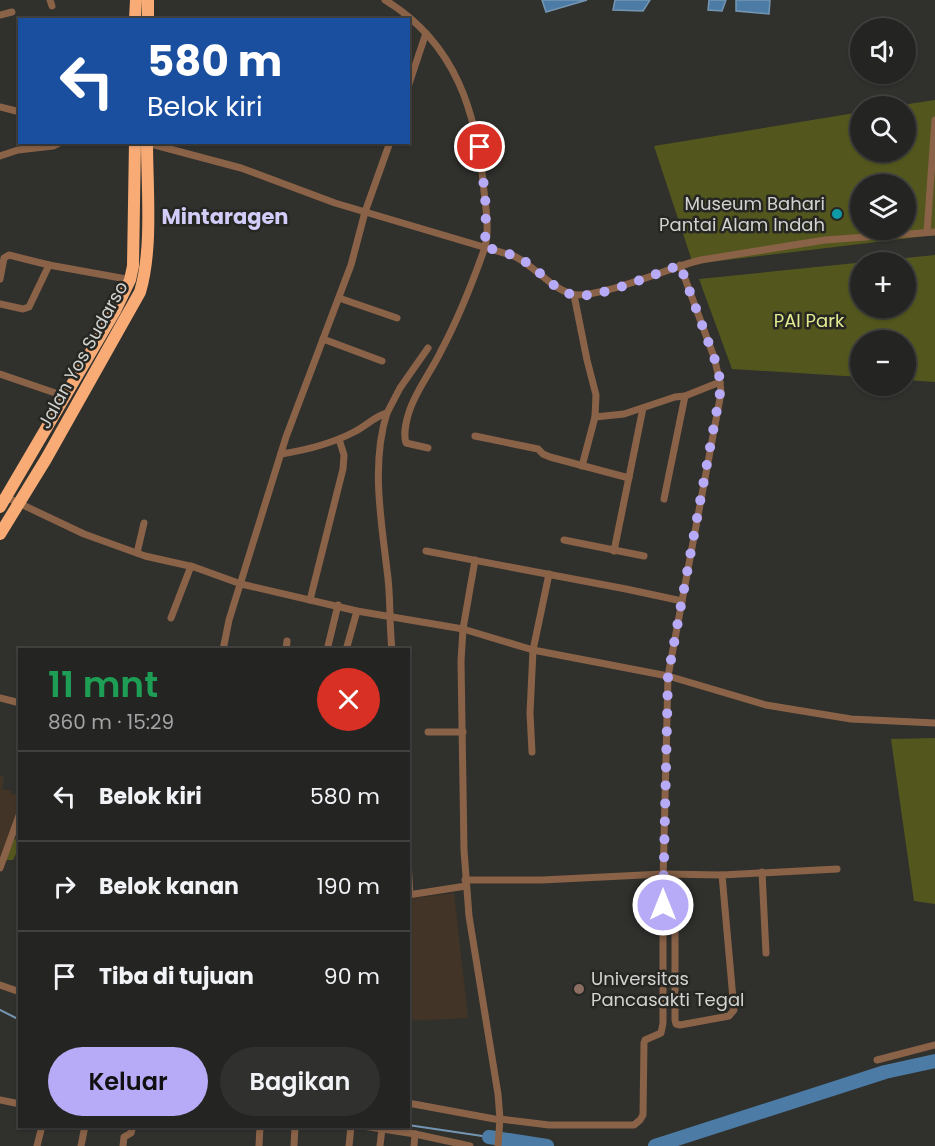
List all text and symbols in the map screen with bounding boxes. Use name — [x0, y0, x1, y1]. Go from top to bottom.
map controls — [850, 18, 916, 396]
button: sound — [850, 18, 916, 84]
text: 580 m — [147, 32, 282, 91]
icon: left — [48, 42, 126, 120]
text: Belok kiri — [147, 88, 263, 125]
button: search — [850, 96, 916, 162]
pin — [454, 121, 505, 172]
icon: arrive — [463, 130, 496, 163]
button: layers — [850, 174, 916, 240]
place label: Museum Bahari Pantai Alam Indah — [659, 191, 825, 237]
district label: Mintaragen — [161, 202, 289, 231]
marker: Museum Bahari Pantai Alam Indah — [830, 207, 844, 221]
button: + — [850, 252, 916, 318]
street label: Jalan Yos Sudarso — [32, 277, 133, 433]
park label: PAI Park — [774, 308, 845, 333]
button: − — [850, 330, 916, 396]
text: 11 mnt — [48, 659, 158, 710]
button: close — [317, 668, 380, 731]
text: 860 m · 15:29 — [48, 708, 174, 736]
icon: left — [48, 780, 81, 813]
text: Belok kiri — [99, 781, 202, 812]
text: 580 m — [310, 781, 380, 812]
icon: right — [48, 870, 81, 903]
text: Belok kanan — [99, 871, 239, 902]
text: 190 m — [317, 871, 380, 902]
position arrow — [631, 873, 695, 937]
icon: arrive — [48, 960, 81, 993]
text: Tiba di tujuan — [99, 961, 254, 992]
text: 90 m — [324, 961, 380, 992]
place label: Universitas Pancasakti Tegal — [591, 966, 745, 1012]
marker: Universitas Pancasakti Tegal — [572, 982, 586, 996]
button: Keluar — [48, 1047, 208, 1116]
button: Bagikan — [220, 1047, 380, 1116]

